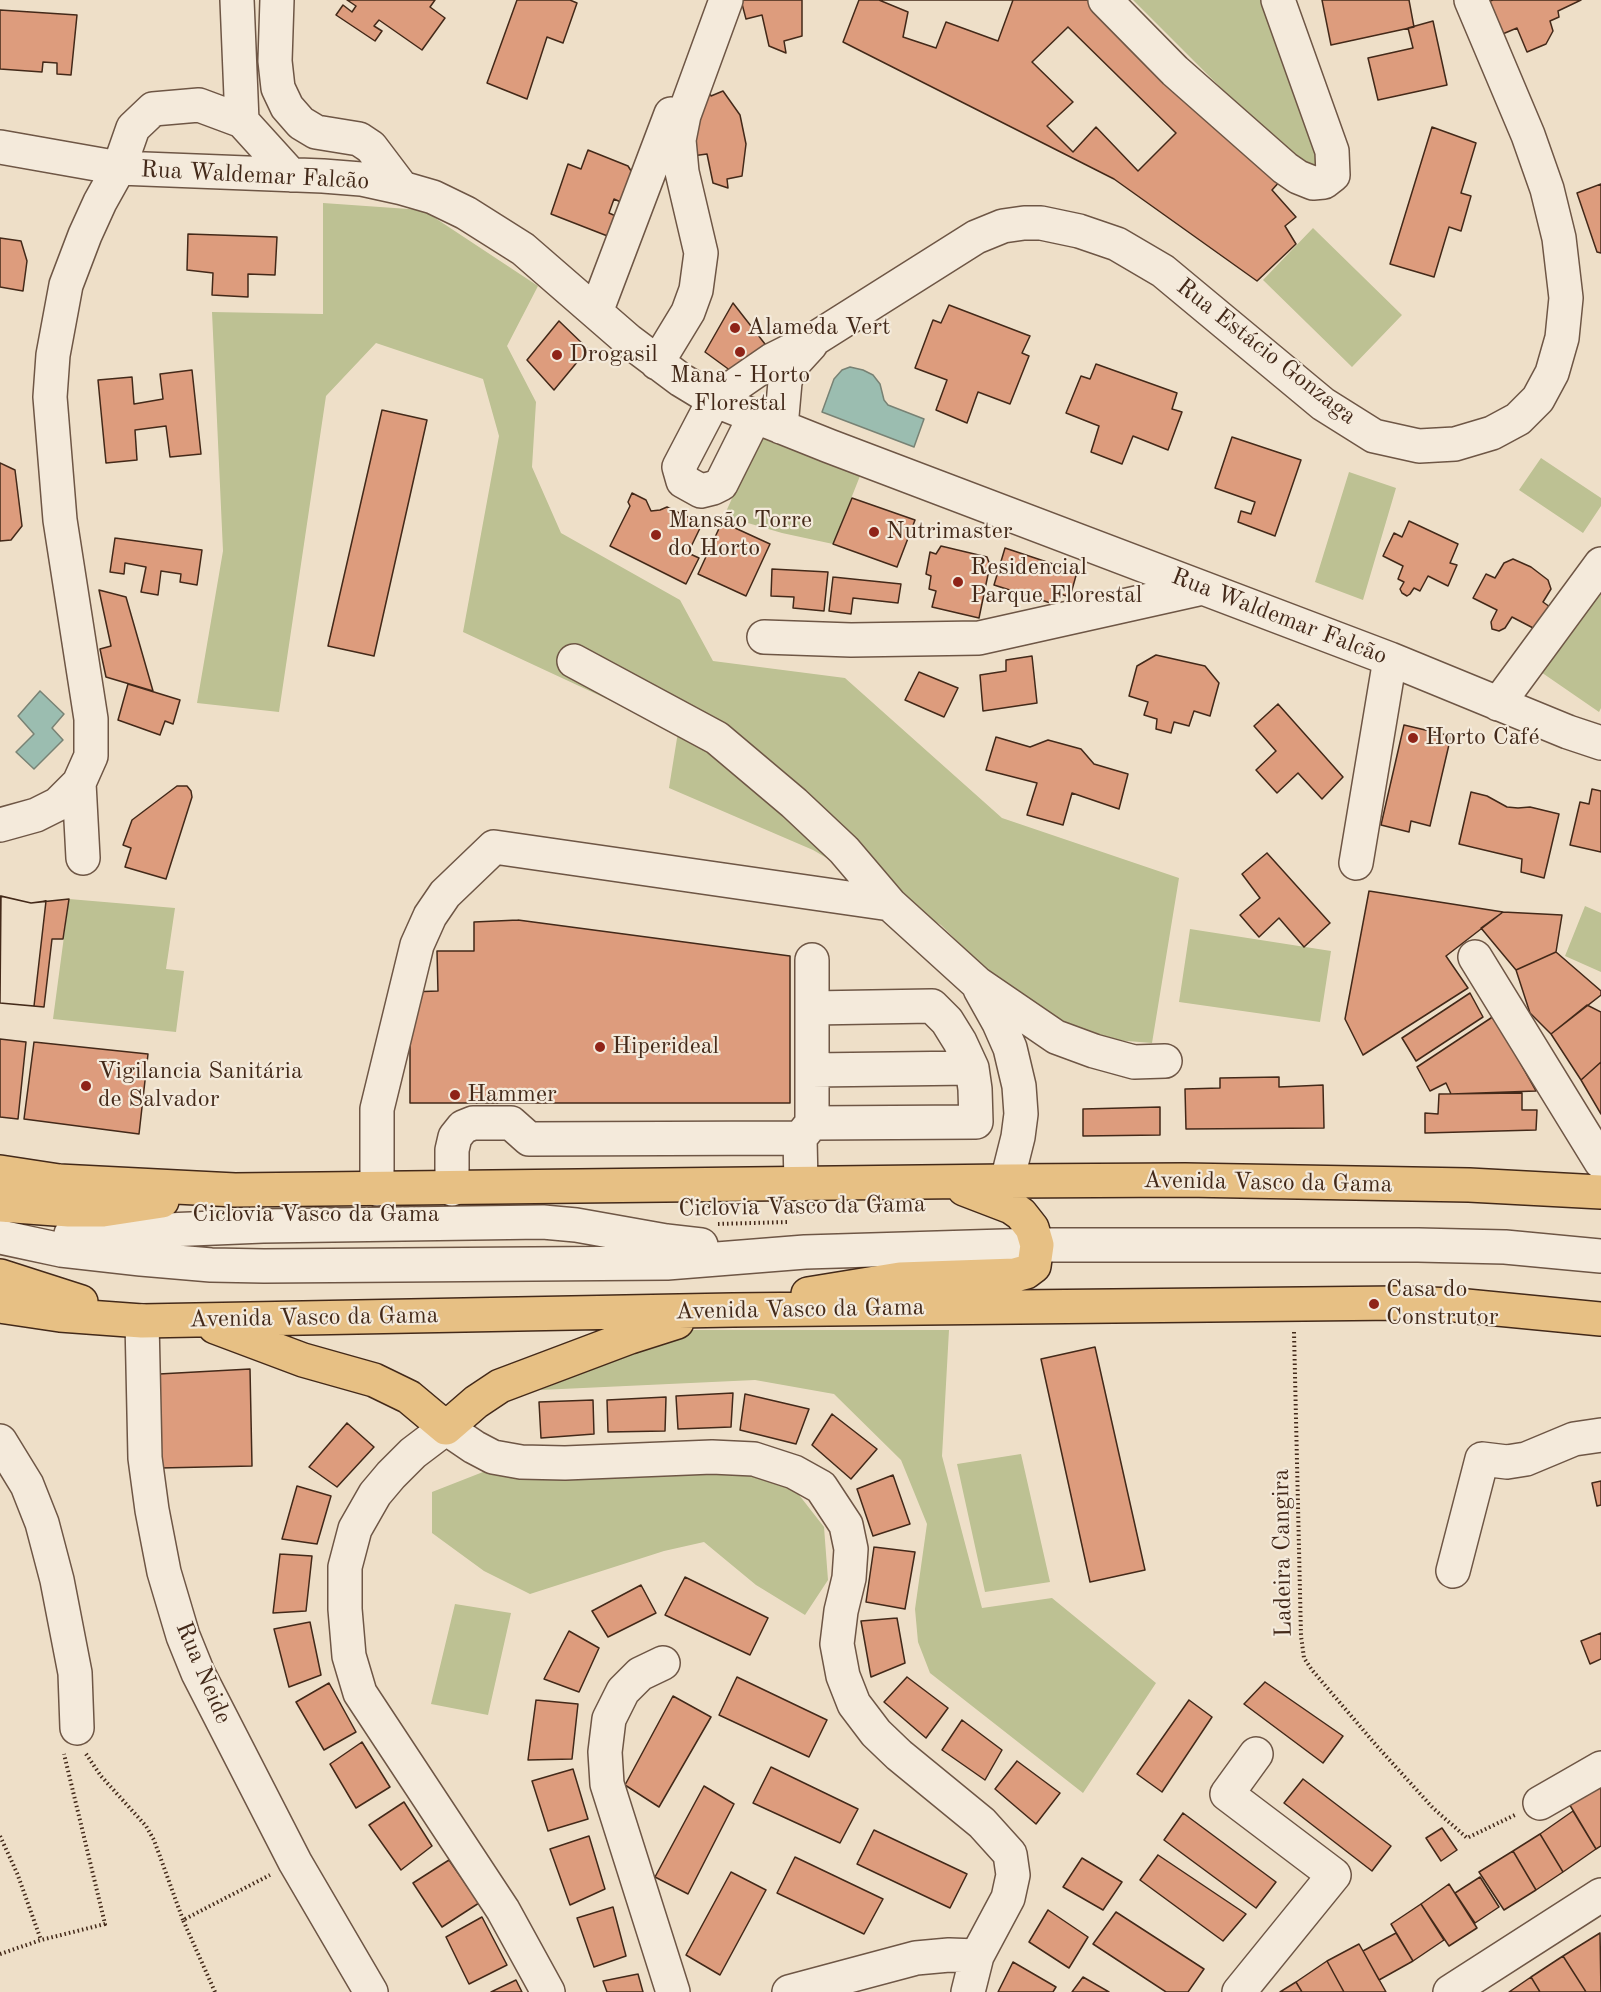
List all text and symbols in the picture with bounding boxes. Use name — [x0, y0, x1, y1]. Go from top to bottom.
street label: Rua Waldemar Falcão — [140, 156, 370, 196]
street label: Rua Estácio Gonzaga — [1170, 273, 1362, 431]
place label: Alameda Vert — [747, 314, 890, 342]
marker: Alameda Vert — [728, 321, 742, 335]
place label: Drogasil — [569, 341, 658, 369]
marker: Mana - Horto Florestal — [733, 345, 747, 359]
marker: Drogasil — [550, 348, 564, 362]
place label: Mana - Horto Florestal — [670, 362, 810, 418]
place label: Mansão Torre do Horto — [668, 507, 812, 563]
place label: Nutrimaster — [886, 518, 1013, 546]
marker: Nutrimaster — [867, 525, 881, 539]
marker: Mansão Torre do Horto — [649, 528, 663, 542]
place label: Residencial Parque Florestal — [970, 554, 1142, 610]
street label: Rua Waldemar Falcão — [1167, 563, 1391, 671]
marker: Residencial Parque Florestal — [951, 575, 965, 589]
place label: Horto Café — [1425, 724, 1540, 752]
marker: Horto Café — [1406, 731, 1420, 745]
place label: Hiperideal — [612, 1033, 719, 1061]
marker: Hiperideal — [593, 1040, 607, 1054]
place label: Vigilancia Sanitária de Salvador — [98, 1058, 303, 1114]
marker: Vigilancia Sanitária de Salvador — [79, 1079, 93, 1093]
place label: Hammer — [467, 1081, 557, 1109]
marker: Hammer — [448, 1088, 462, 1102]
street label: Avenida Vasco da Gama — [1143, 1166, 1393, 1200]
street label: Ciclovia Vasco da Gama — [678, 1190, 926, 1224]
street label: Ciclovia Vasco da Gama — [192, 1201, 440, 1229]
place label: Casa do Construtor — [1386, 1276, 1499, 1332]
street label: Avenida Vasco da Gama — [675, 1293, 925, 1327]
marker: Casa do Construtor — [1367, 1297, 1381, 1311]
street label: Avenida Vasco da Gama — [189, 1301, 439, 1335]
street label: Ladeira Cangira — [1267, 1469, 1299, 1637]
street label: Rua Neide — [169, 1618, 237, 1728]

